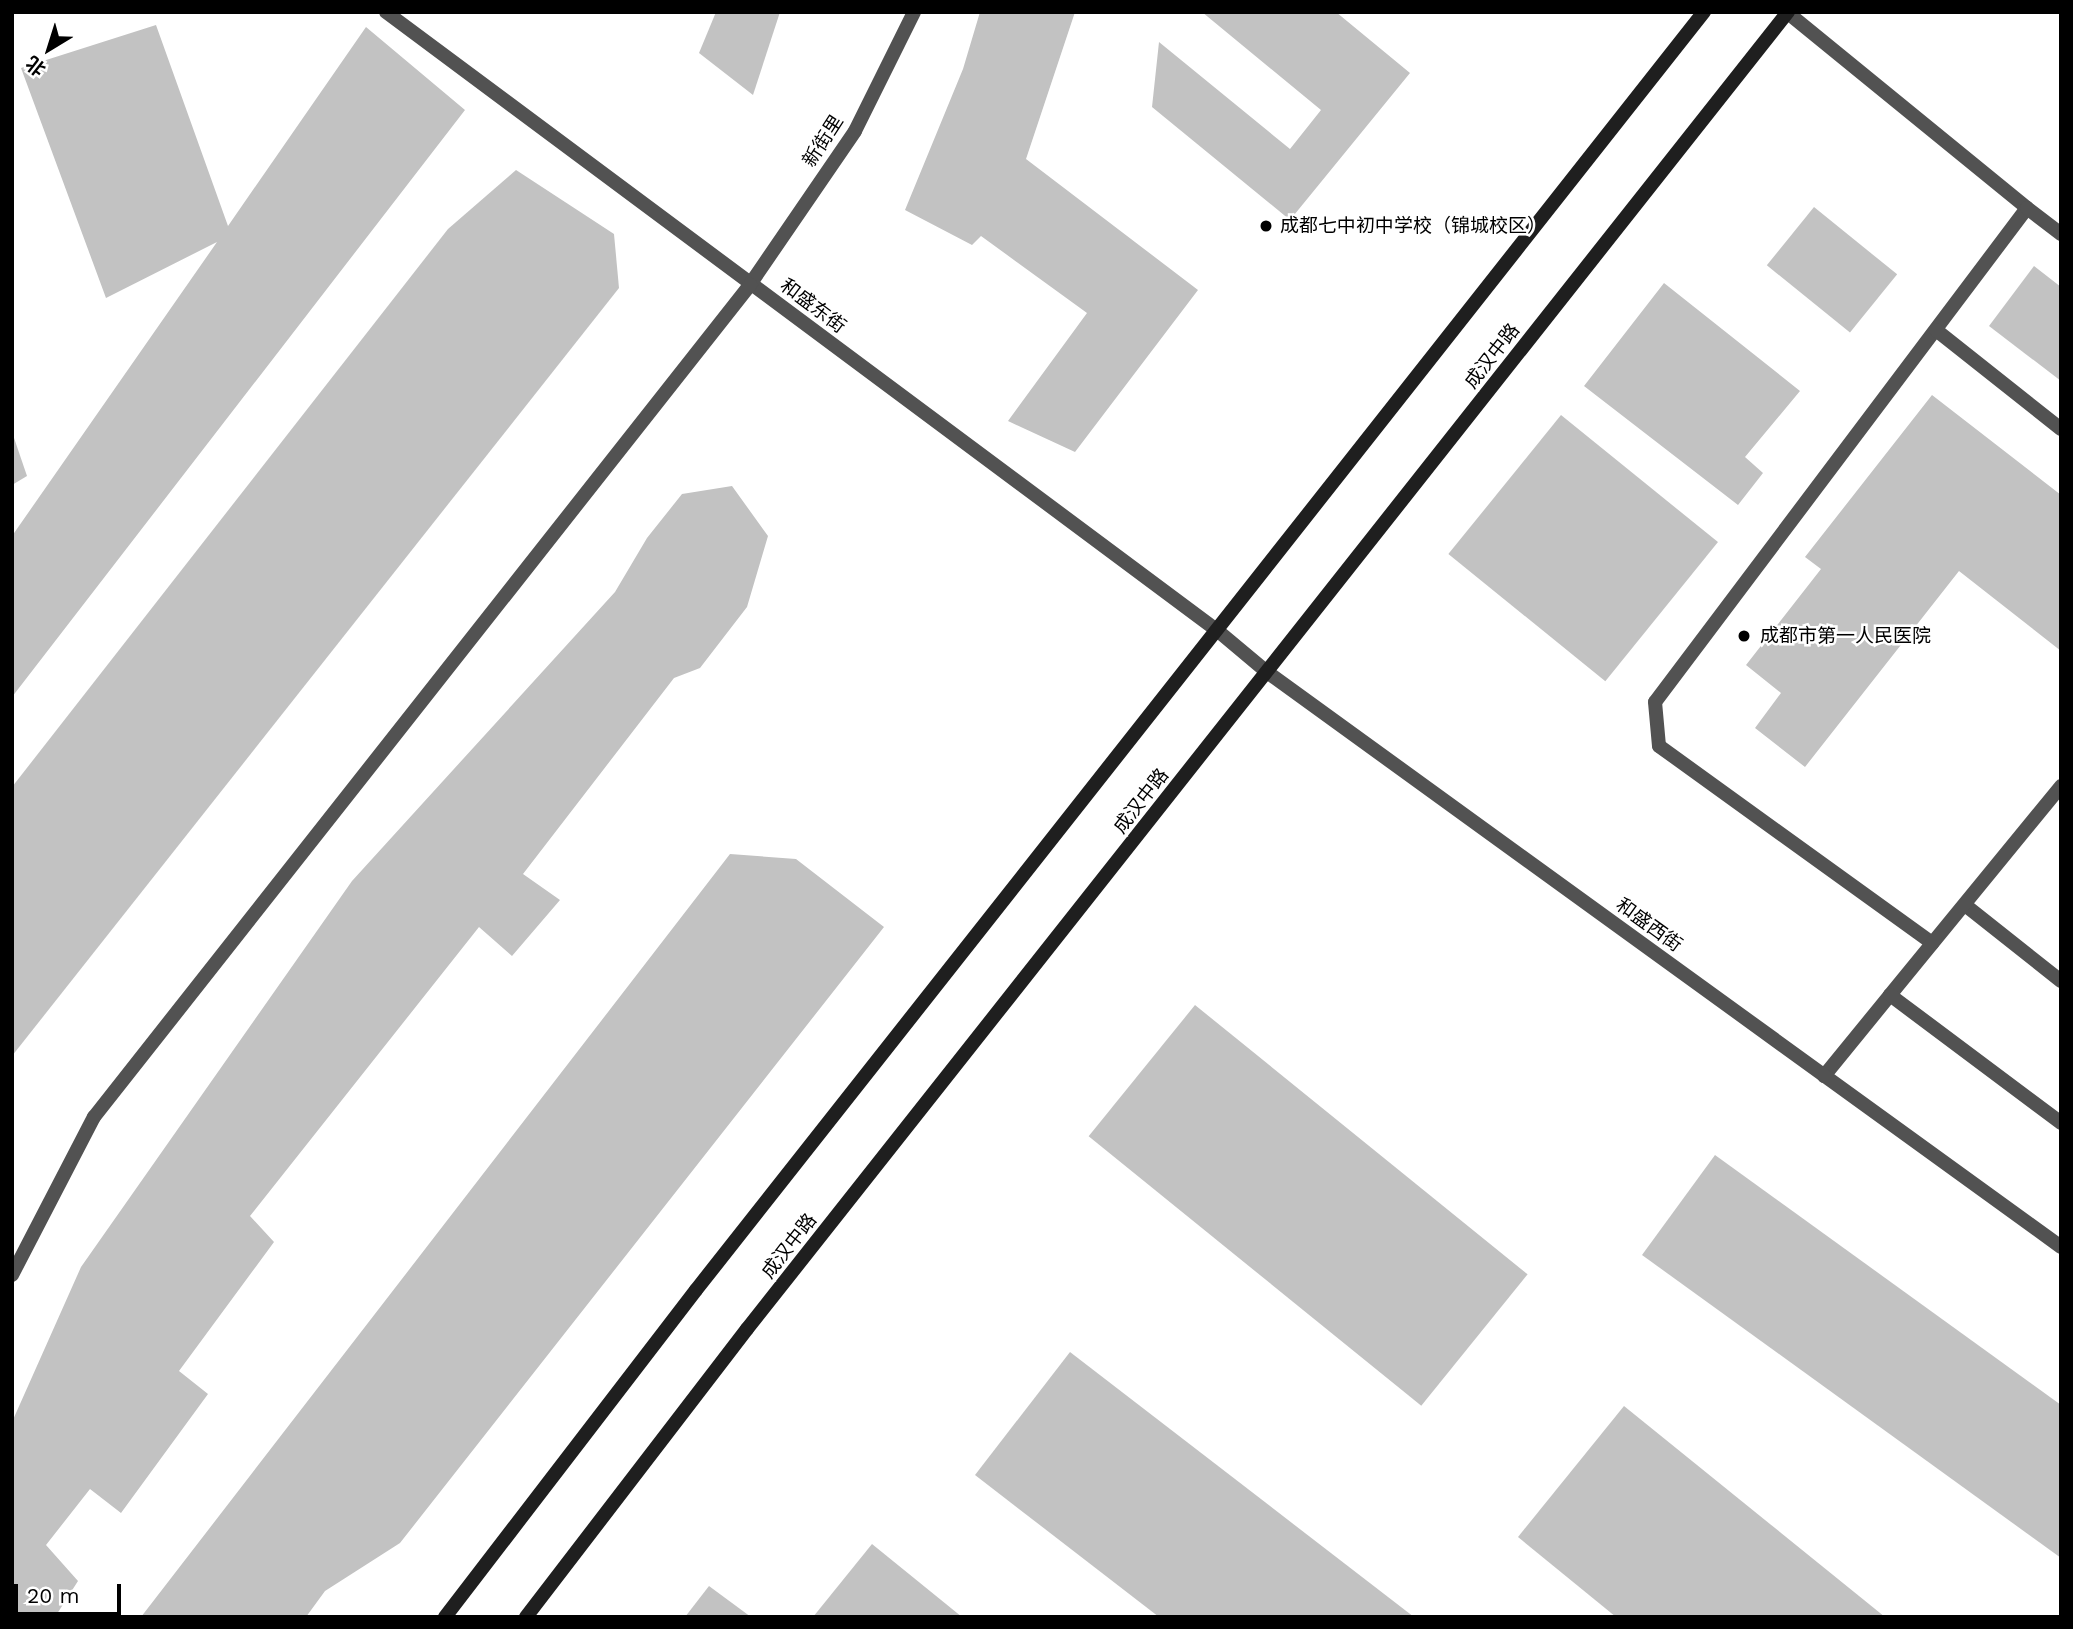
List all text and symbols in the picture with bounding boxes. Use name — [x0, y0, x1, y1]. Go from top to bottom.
north arrow — [14, 14, 84, 84]
text: 北 — [21, 51, 50, 81]
street label: 新街里 — [798, 111, 848, 171]
place label: 成都七中初中学校（锦城校区） — [1280, 215, 1546, 237]
marker: 成都七中初中学校（锦城校区） — [1258, 218, 1274, 234]
street label: 和盛东街 — [776, 274, 850, 338]
street label: 成汉中路 — [1460, 319, 1524, 393]
place label: 成都市第一人民医院 — [1760, 625, 1931, 647]
marker: 成都市第一人民医院 — [1734, 626, 1754, 646]
street label: 成汉中路 — [1109, 764, 1173, 838]
street label: 和盛西街 — [1612, 893, 1686, 957]
street label: 成汉中路 — [757, 1209, 821, 1283]
scale bar — [18, 1570, 124, 1614]
text: 20 m — [27, 1583, 79, 1608]

